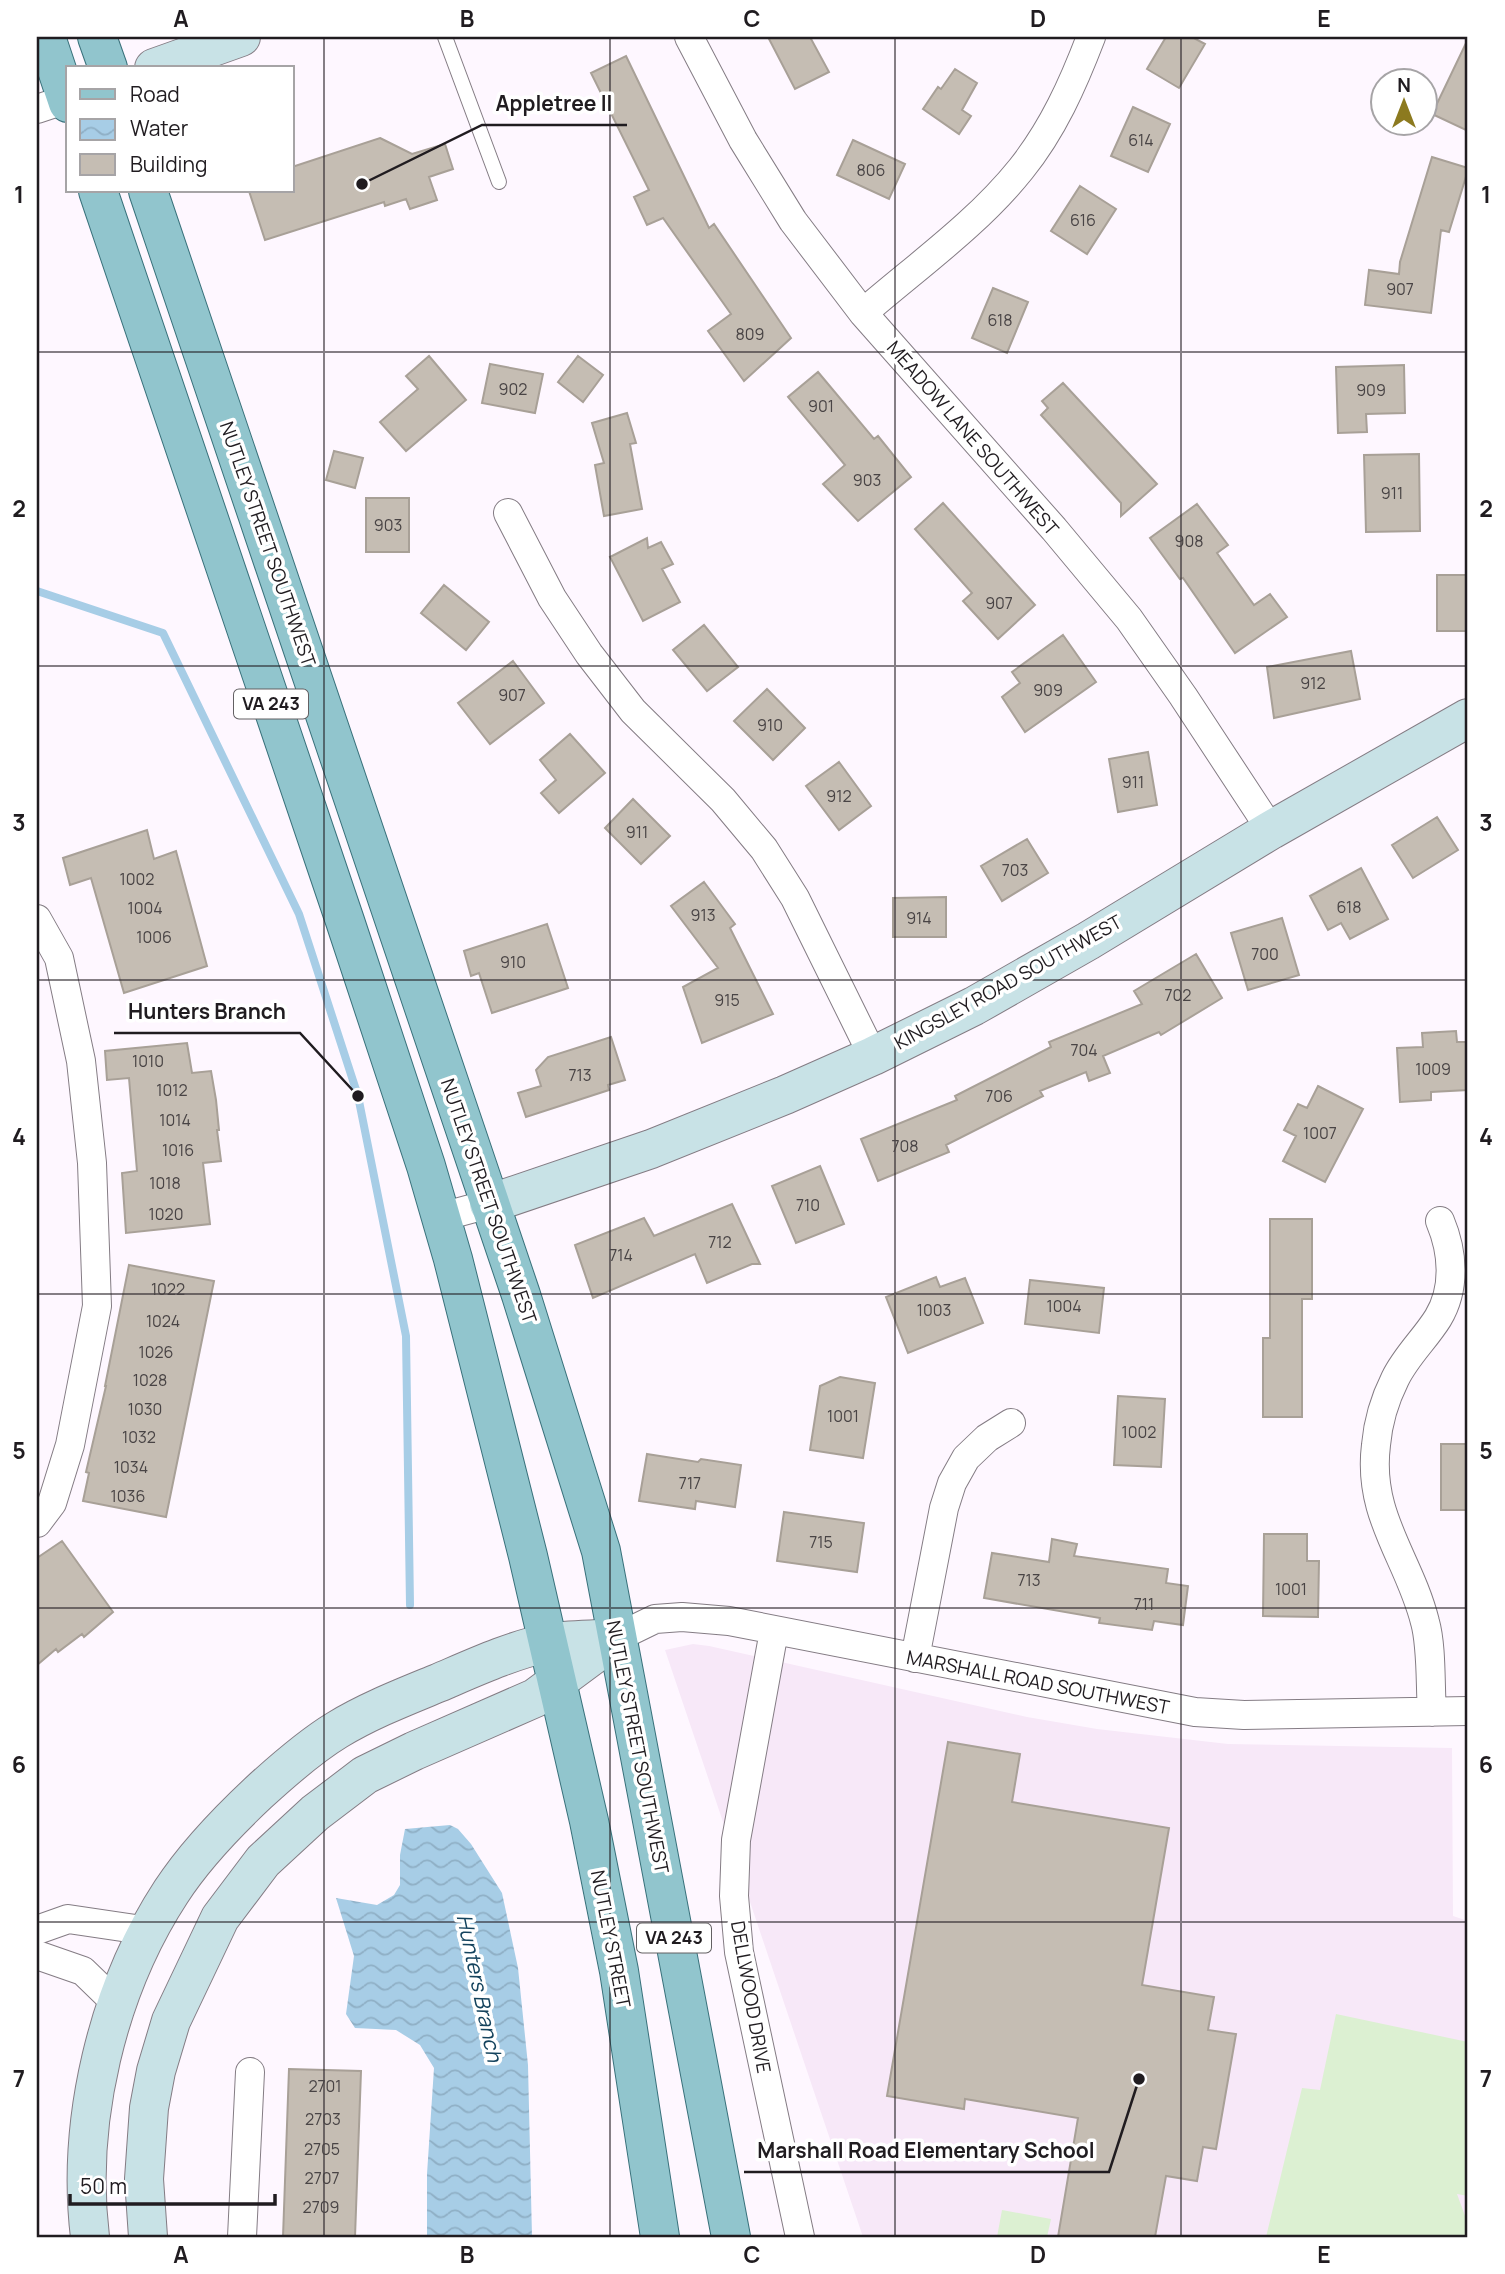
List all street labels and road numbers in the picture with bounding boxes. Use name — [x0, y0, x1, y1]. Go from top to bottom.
street label: MEADOW LANE SOUTHWEST — [881, 335, 1065, 541]
street label: NUTLEY STREET SOUTHWEST — [214, 418, 322, 671]
road number: VA 243 — [234, 690, 308, 718]
street label: KINGSLEY ROAD SOUTHWEST — [890, 908, 1127, 1055]
street label: NUTLEY STREET SOUTHWEST — [435, 1075, 543, 1328]
street label: NUTLEY STREET SOUTHWEST — [601, 1618, 675, 1876]
street label: MARSHALL ROAD SOUTHWEST — [904, 1644, 1172, 1720]
street label: NUTLEY STREET — [585, 1868, 637, 2011]
street label: DELLWOOD DRIVE — [725, 1919, 777, 2075]
road number: VA 243 — [637, 1924, 711, 1952]

